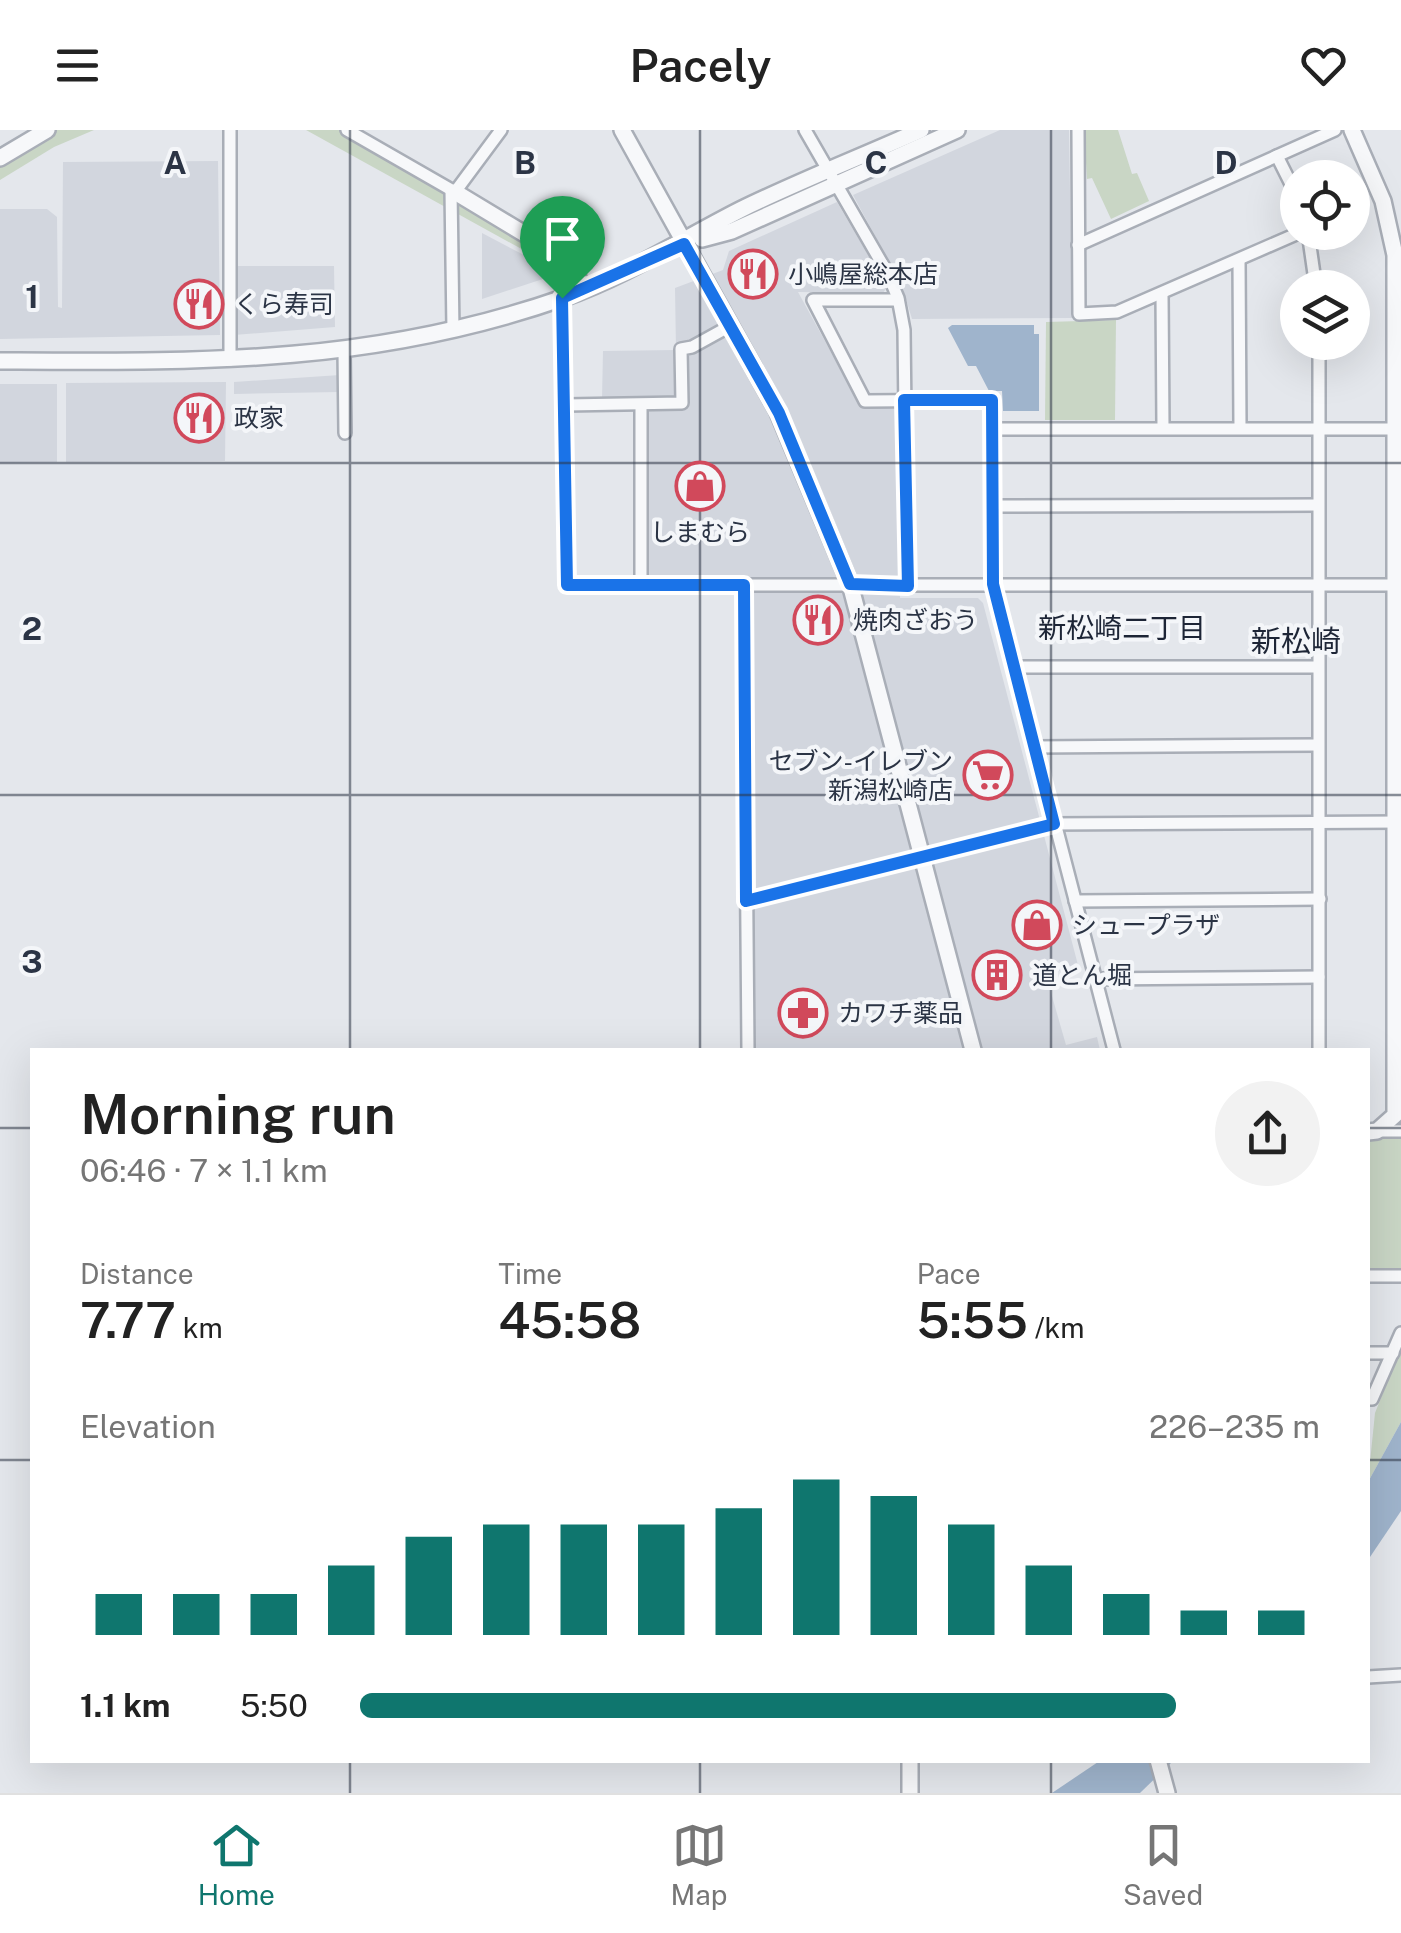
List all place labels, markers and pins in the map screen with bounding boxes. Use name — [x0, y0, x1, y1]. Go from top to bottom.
pin — [520, 196, 605, 299]
restaurant icon: 小嶋屋総本店 — [727, 248, 779, 300]
place label: 小嶋屋総本店 — [788, 259, 938, 289]
restaurant icon: くら寿司 — [173, 278, 225, 330]
place label: くら寿司 — [234, 289, 334, 319]
restaurant icon: 政家 — [173, 392, 225, 444]
place label: 政家 — [234, 403, 284, 433]
shop icon: しまむら — [674, 460, 726, 512]
place label: しまむら — [650, 517, 750, 547]
restaurant icon: 焼肉ざおう — [792, 594, 844, 646]
place label: 焼肉ざおう — [853, 605, 978, 635]
place label: セブン-イレブン 新潟松崎店 — [769, 746, 953, 805]
supermarket icon: セブン-イレブン 新潟松崎店 — [962, 749, 1014, 801]
shop icon: シュープラザ — [1011, 899, 1063, 951]
place label: シュープラザ — [1072, 910, 1221, 940]
building icon: 道とん堀 — [971, 949, 1023, 1001]
place label: 道とん堀 — [1032, 960, 1132, 990]
pharmacy icon: カワチ薬品 — [777, 987, 829, 1039]
place label: カワチ薬品 — [838, 998, 963, 1028]

